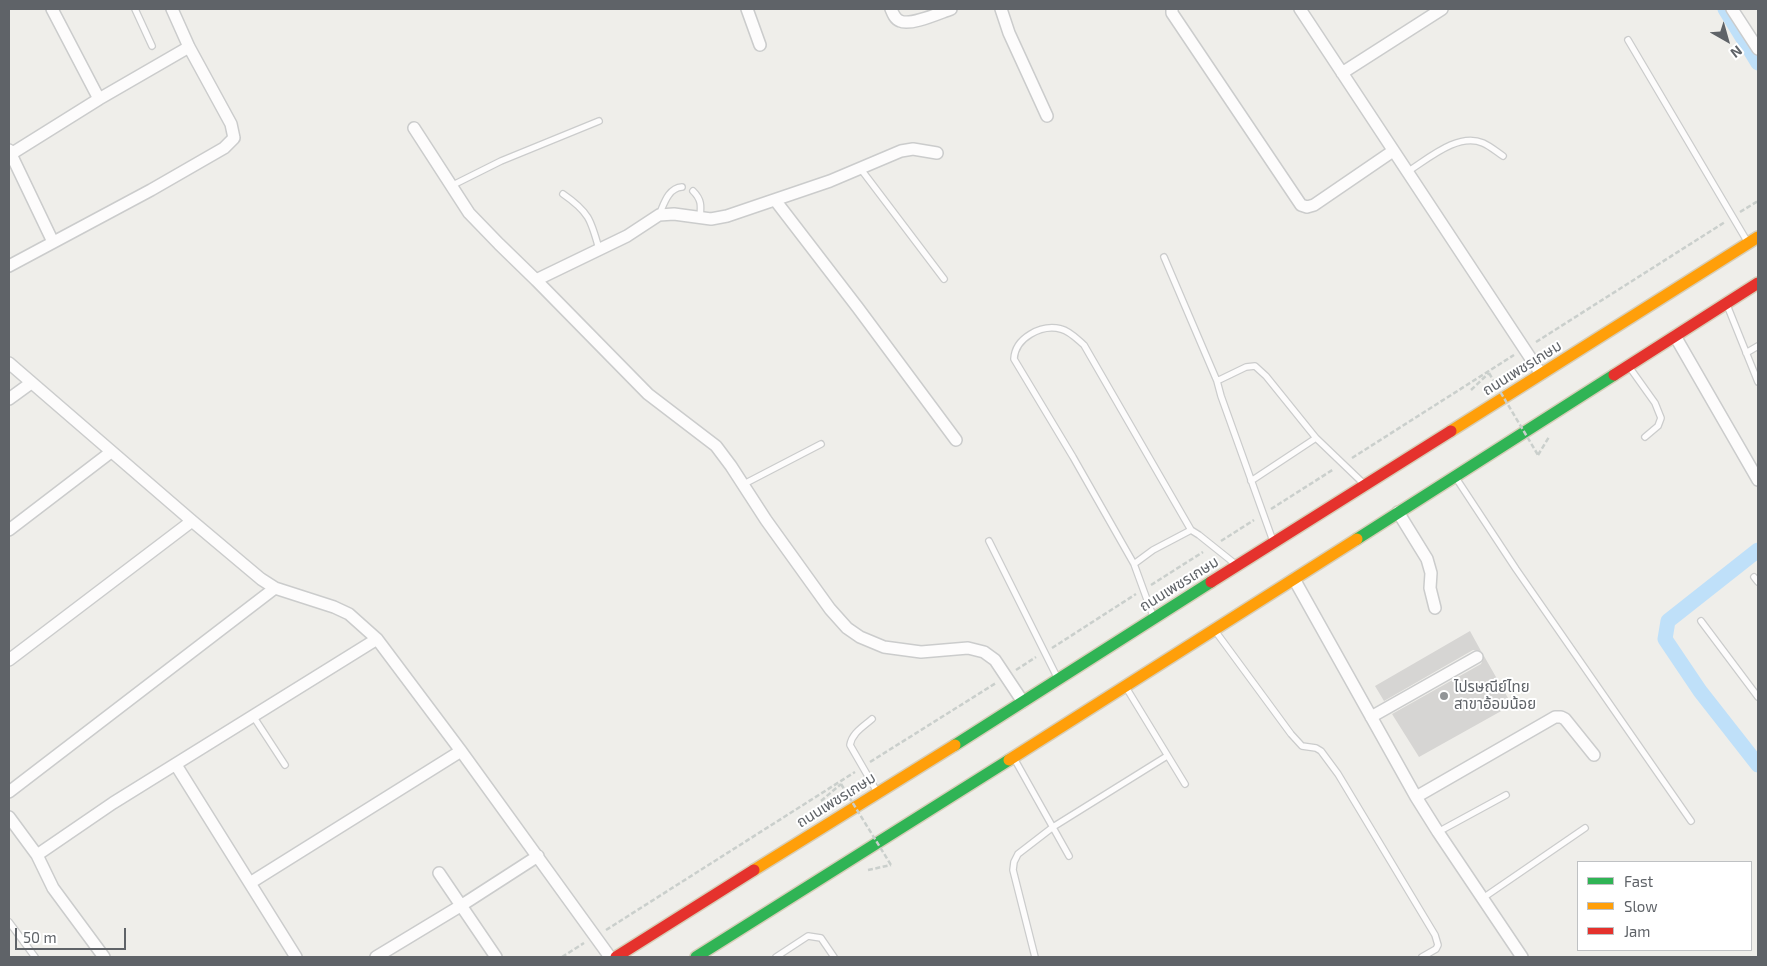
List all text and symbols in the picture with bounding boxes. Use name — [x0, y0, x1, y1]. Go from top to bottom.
north arrow — [1702, 15, 1752, 65]
text: N — [1727, 42, 1746, 62]
street label: ถนนเพชรเกษม — [1479, 337, 1565, 399]
street label: ถนนเพชรเกษม — [1136, 553, 1222, 615]
place label: ไปรษณีย์ไทย สาขาอ้อมน้อย — [1454, 678, 1536, 713]
marker: ไปรษณีย์ไทย สาขาอ้อมน้อย — [1438, 690, 1450, 702]
street label: ถนนเพชรเกษม — [793, 769, 879, 831]
legend — [1577, 861, 1752, 951]
text: Fast — [1624, 872, 1653, 890]
text: Slow — [1624, 897, 1658, 915]
scale bar — [18, 918, 129, 950]
text: Jam — [1624, 922, 1650, 940]
text: 50 m — [23, 928, 57, 946]

